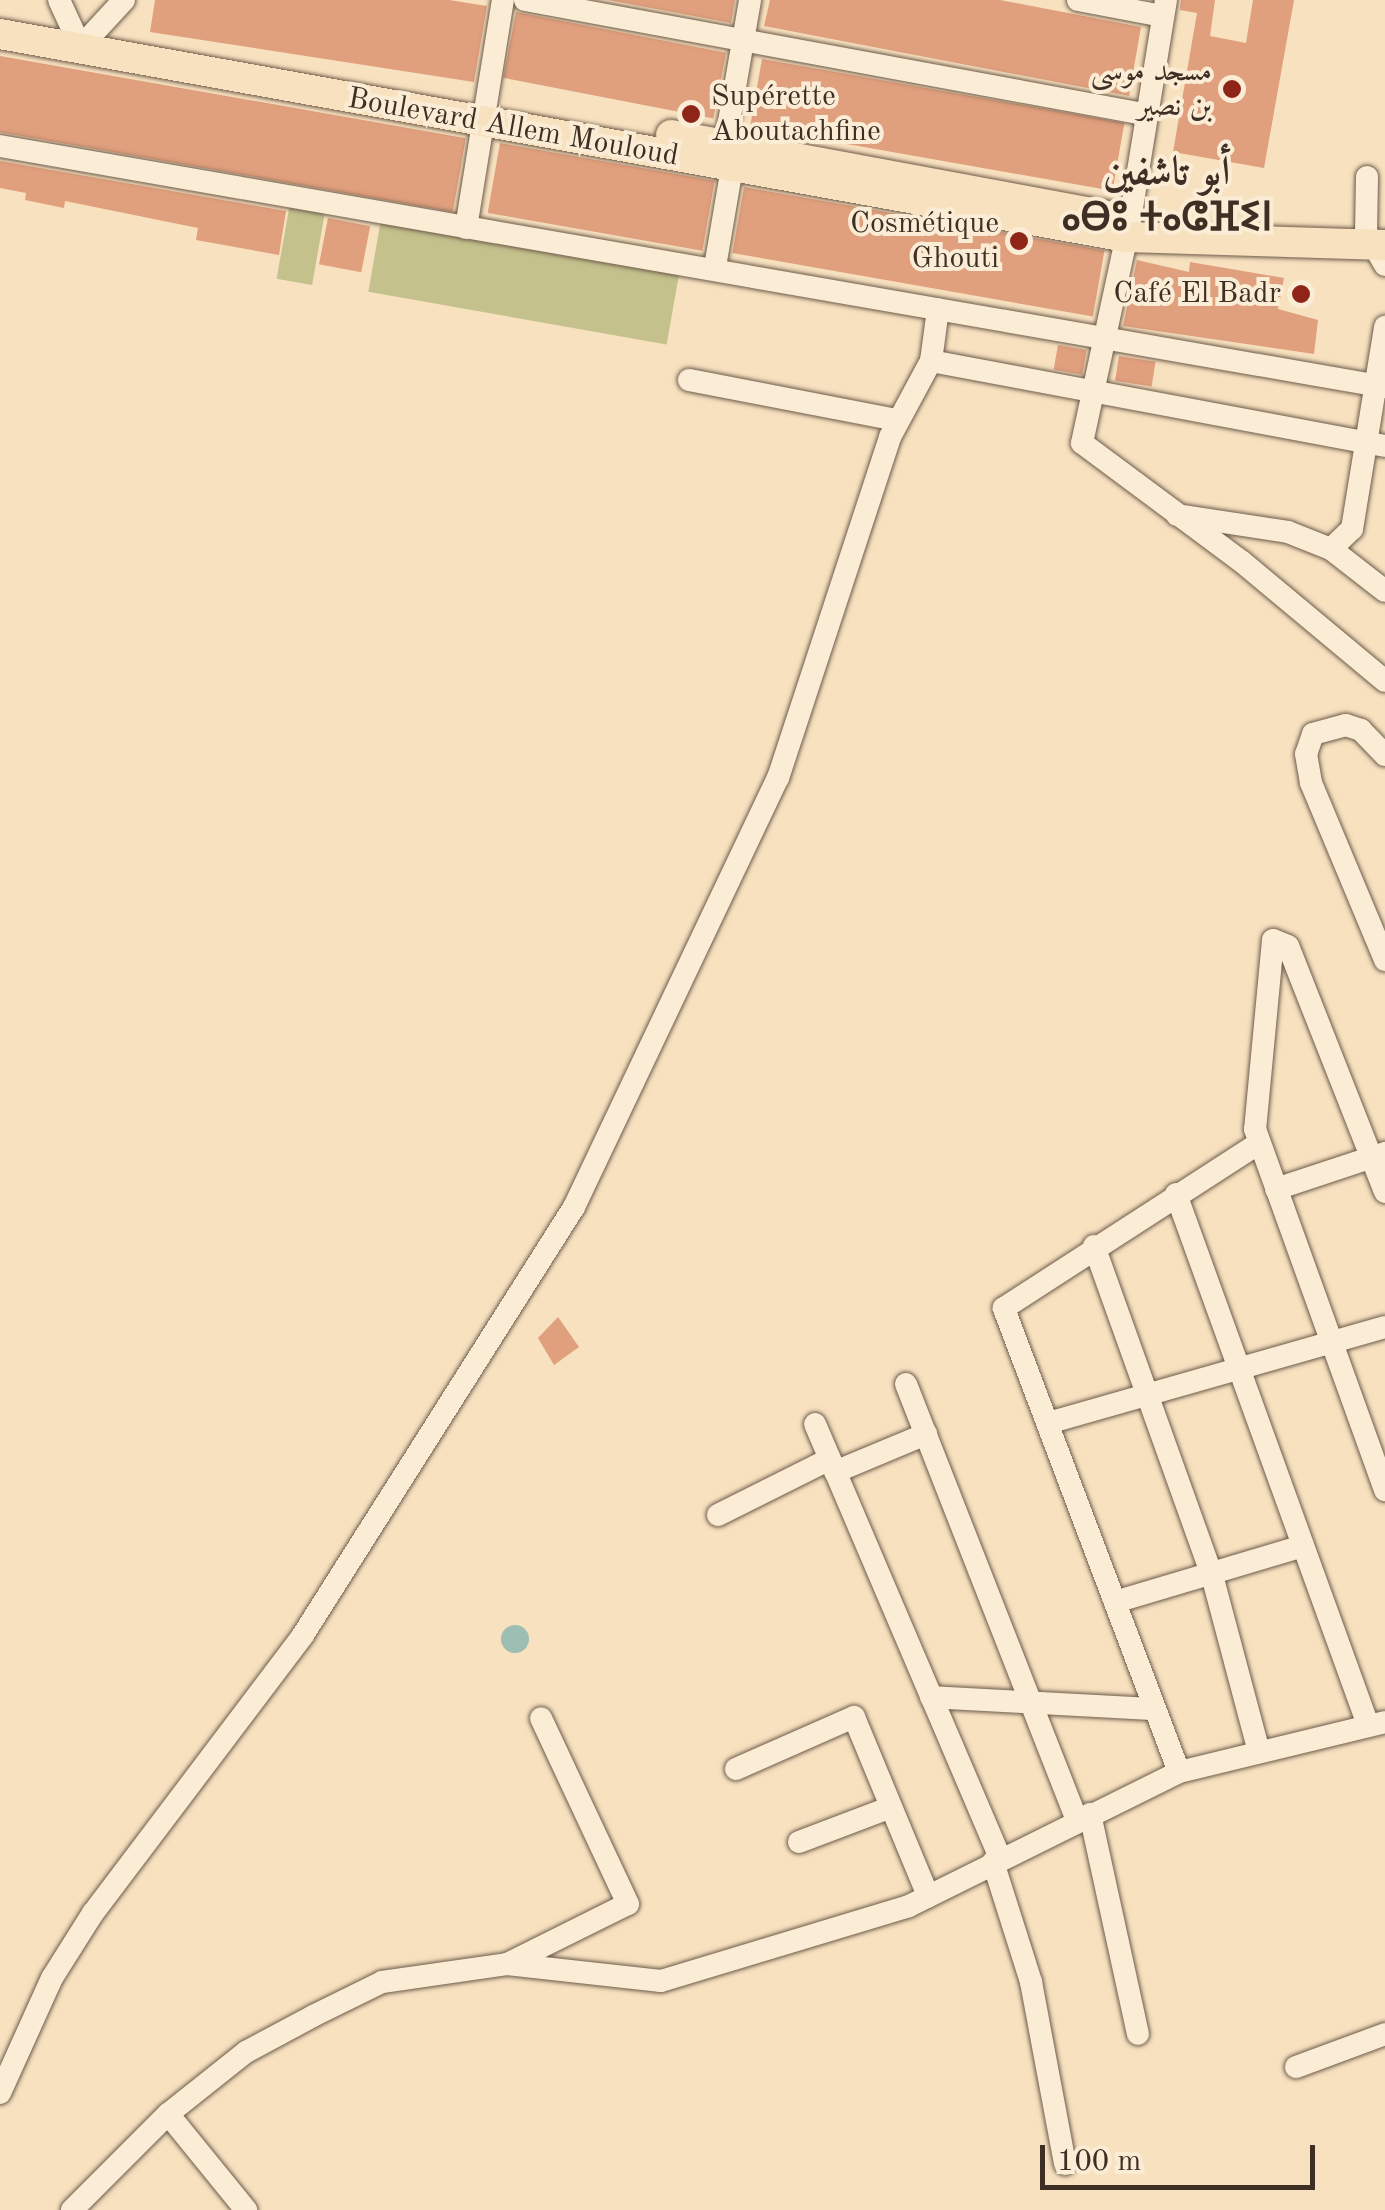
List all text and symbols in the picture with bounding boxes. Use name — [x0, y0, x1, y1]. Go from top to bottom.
place label: مسجد موسى بن نصير — [1091, 54, 1212, 124]
marker: مسجد موسى بن نصير — [1221, 78, 1243, 100]
place label: Supérette Aboutachfine — [711, 79, 881, 150]
street label: Boulevard Allem Mouloud — [345, 81, 681, 175]
marker: Supérette Aboutachfine — [680, 103, 702, 125]
district label: أبو تاشفين ⴰⴱⵓ ⵜⴰⵛⴼⵉⵏ — [1062, 150, 1272, 244]
place label: Cosmétique Ghouti — [850, 206, 999, 276]
marker: Cosmétique Ghouti — [1008, 230, 1030, 252]
place label: Café El Badr — [1113, 276, 1281, 312]
marker: Café El Badr — [1290, 283, 1312, 305]
scale bar — [1045, 2125, 1320, 2187]
text: 100 m — [1057, 2147, 1141, 2177]

